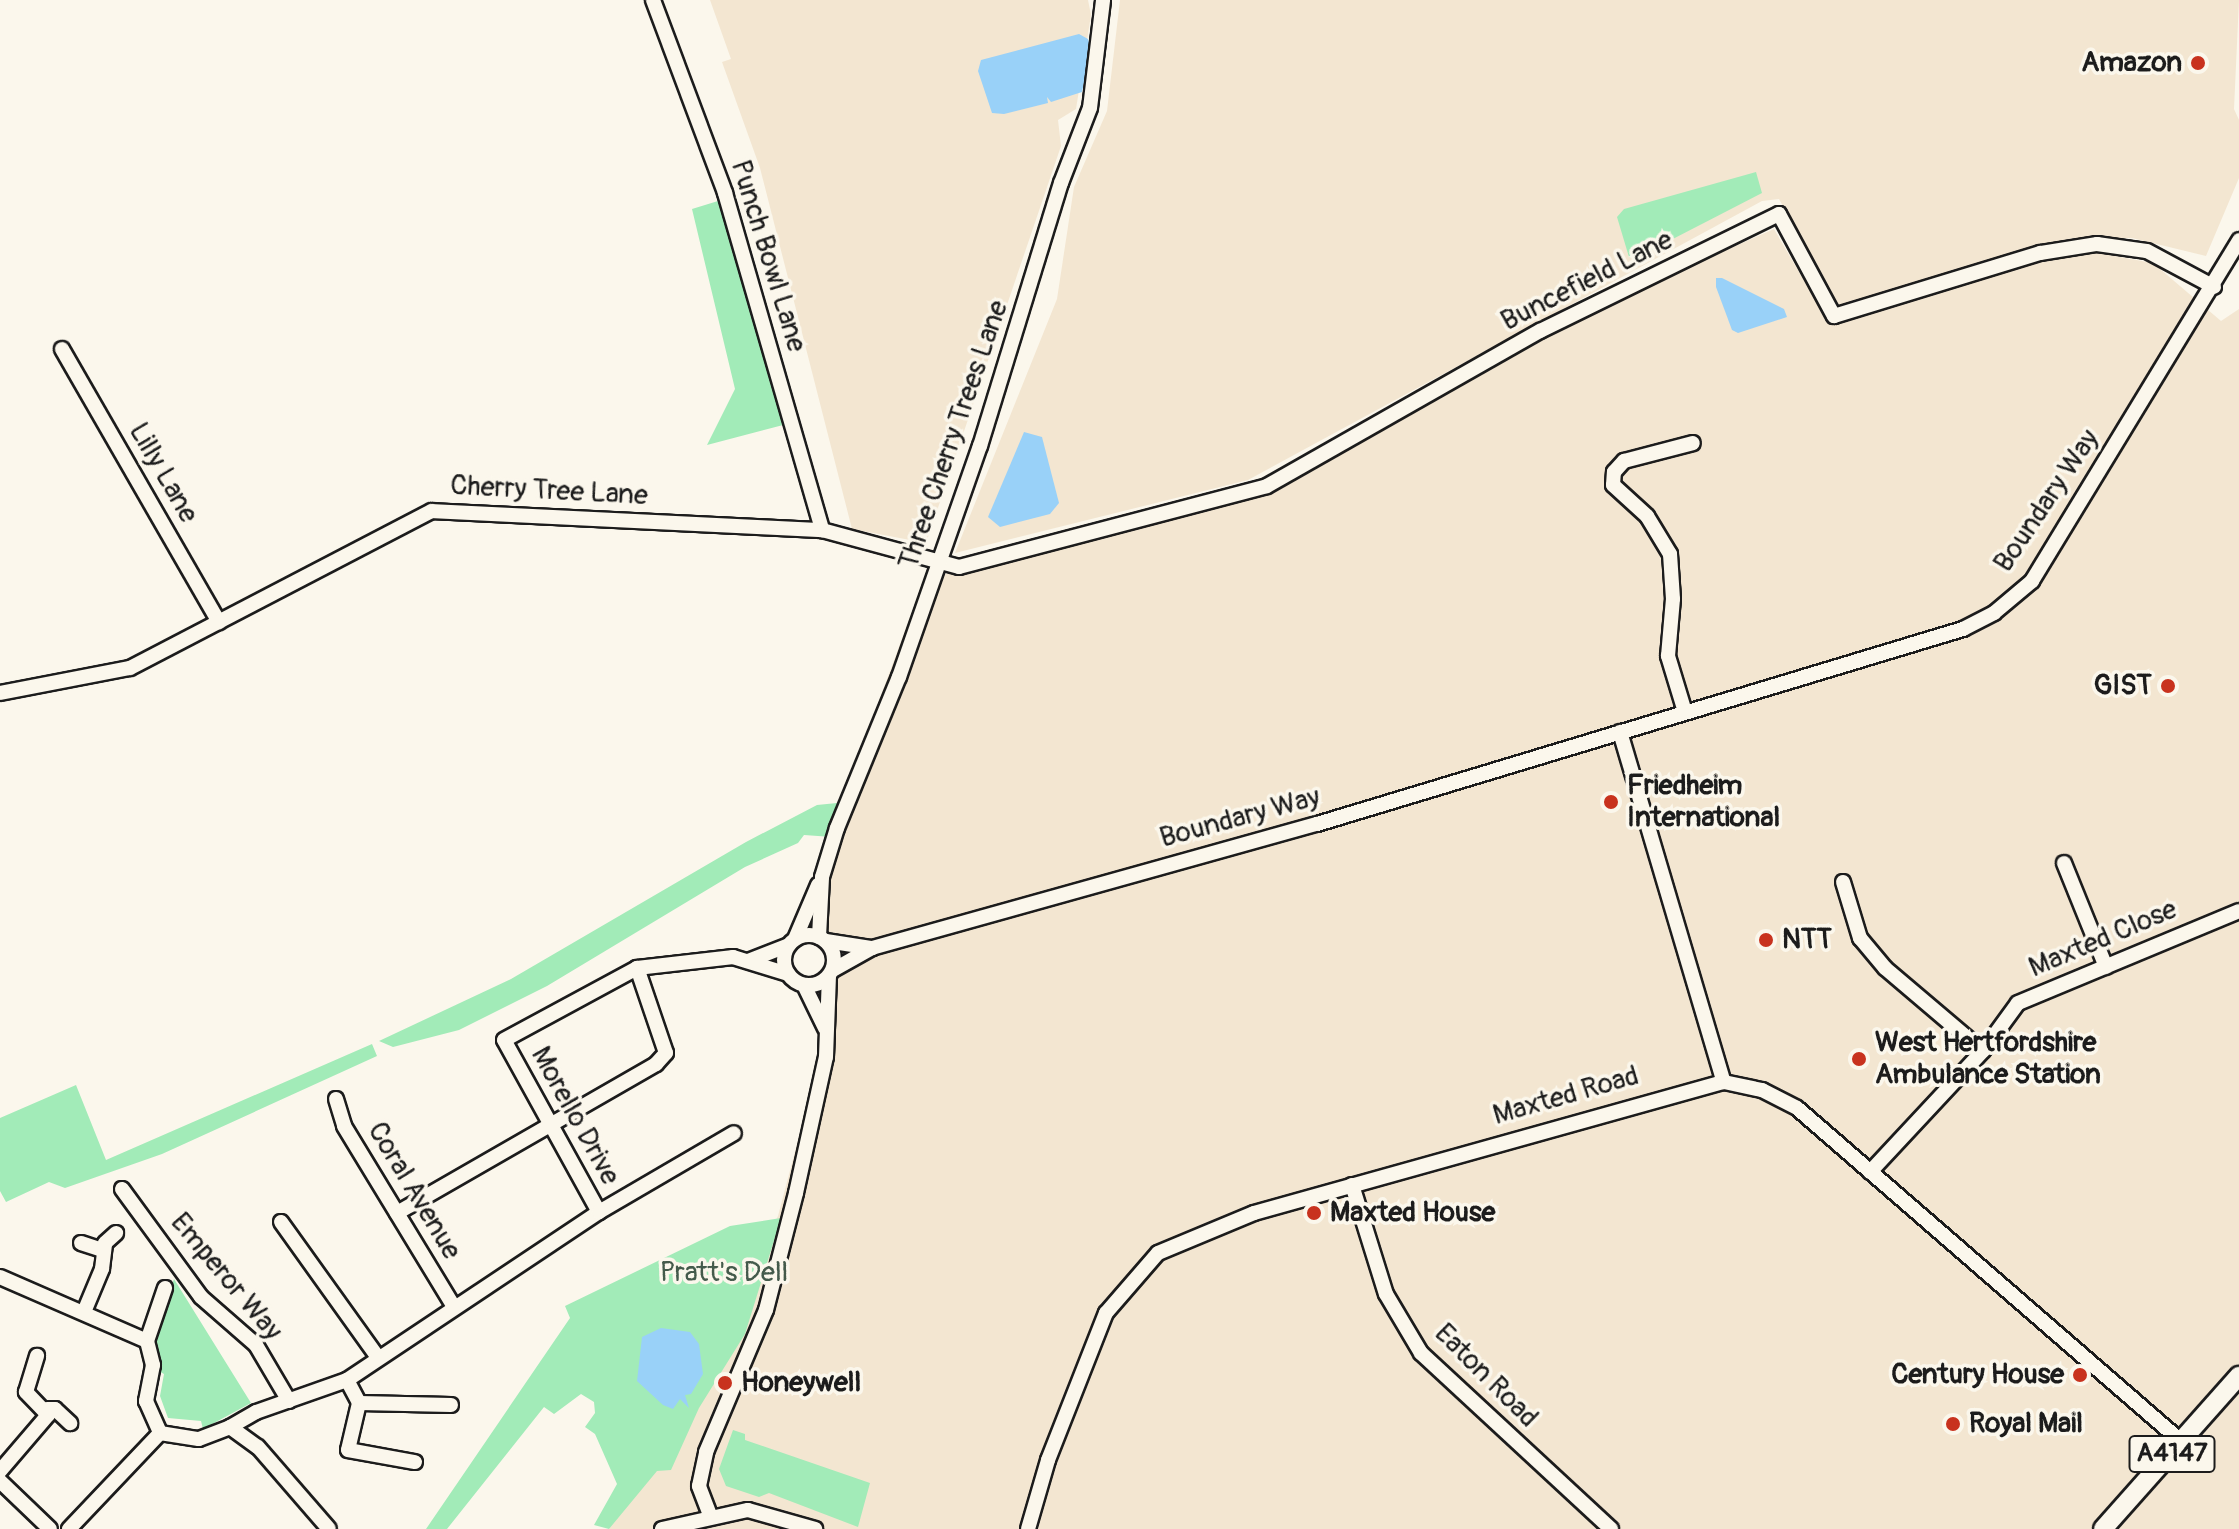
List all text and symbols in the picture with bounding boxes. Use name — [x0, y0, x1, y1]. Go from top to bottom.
place label: Amazon — [2081, 46, 2182, 80]
marker: Amazon — [2189, 54, 2207, 72]
street label: Punch Bowl Lane — [723, 156, 813, 356]
street label: Buncefield Lane — [1496, 223, 1678, 339]
street label: Three Cherry Trees Lane — [892, 296, 1016, 574]
street label: Lilly Lane — [121, 417, 205, 529]
street label: Boundary Way — [1987, 423, 2107, 579]
street label: Cherry Tree Lane — [449, 469, 649, 513]
place label: GIST — [2094, 669, 2152, 703]
marker: GIST — [2159, 677, 2177, 695]
place label: Friedheim International — [1627, 769, 1780, 835]
street label: Boundary Way — [1156, 780, 1324, 856]
marker: Friedheim International — [1602, 793, 1620, 811]
street label: Maxted Close — [2024, 893, 2182, 985]
place label: NTT — [1782, 923, 1832, 957]
marker: NTT — [1757, 931, 1775, 949]
place label: West Hertfordshire Ambulance Station — [1875, 1026, 2101, 1092]
street label: Morello Drive — [523, 1041, 627, 1191]
marker: West Hertfordshire Ambulance Station — [1850, 1050, 1868, 1068]
street label: Maxted Road — [1489, 1059, 1643, 1133]
street label: Coral Avenue — [360, 1116, 468, 1266]
place label: Maxted House — [1330, 1196, 1495, 1230]
marker: Maxted House — [1305, 1204, 1323, 1222]
street label: Emperor Way — [163, 1206, 289, 1348]
park label: Pratt's Dell — [660, 1256, 788, 1290]
street label: Eaton Road — [1427, 1317, 1545, 1435]
place label: Century House — [1891, 1358, 2064, 1392]
place label: Honeywell — [741, 1366, 861, 1400]
marker: Century House — [2071, 1366, 2089, 1384]
marker: Honeywell — [716, 1374, 734, 1392]
place label: Royal Mail — [1969, 1407, 2083, 1441]
marker: Royal Mail — [1944, 1415, 1962, 1433]
road number: A4147 — [2128, 1432, 2216, 1476]

